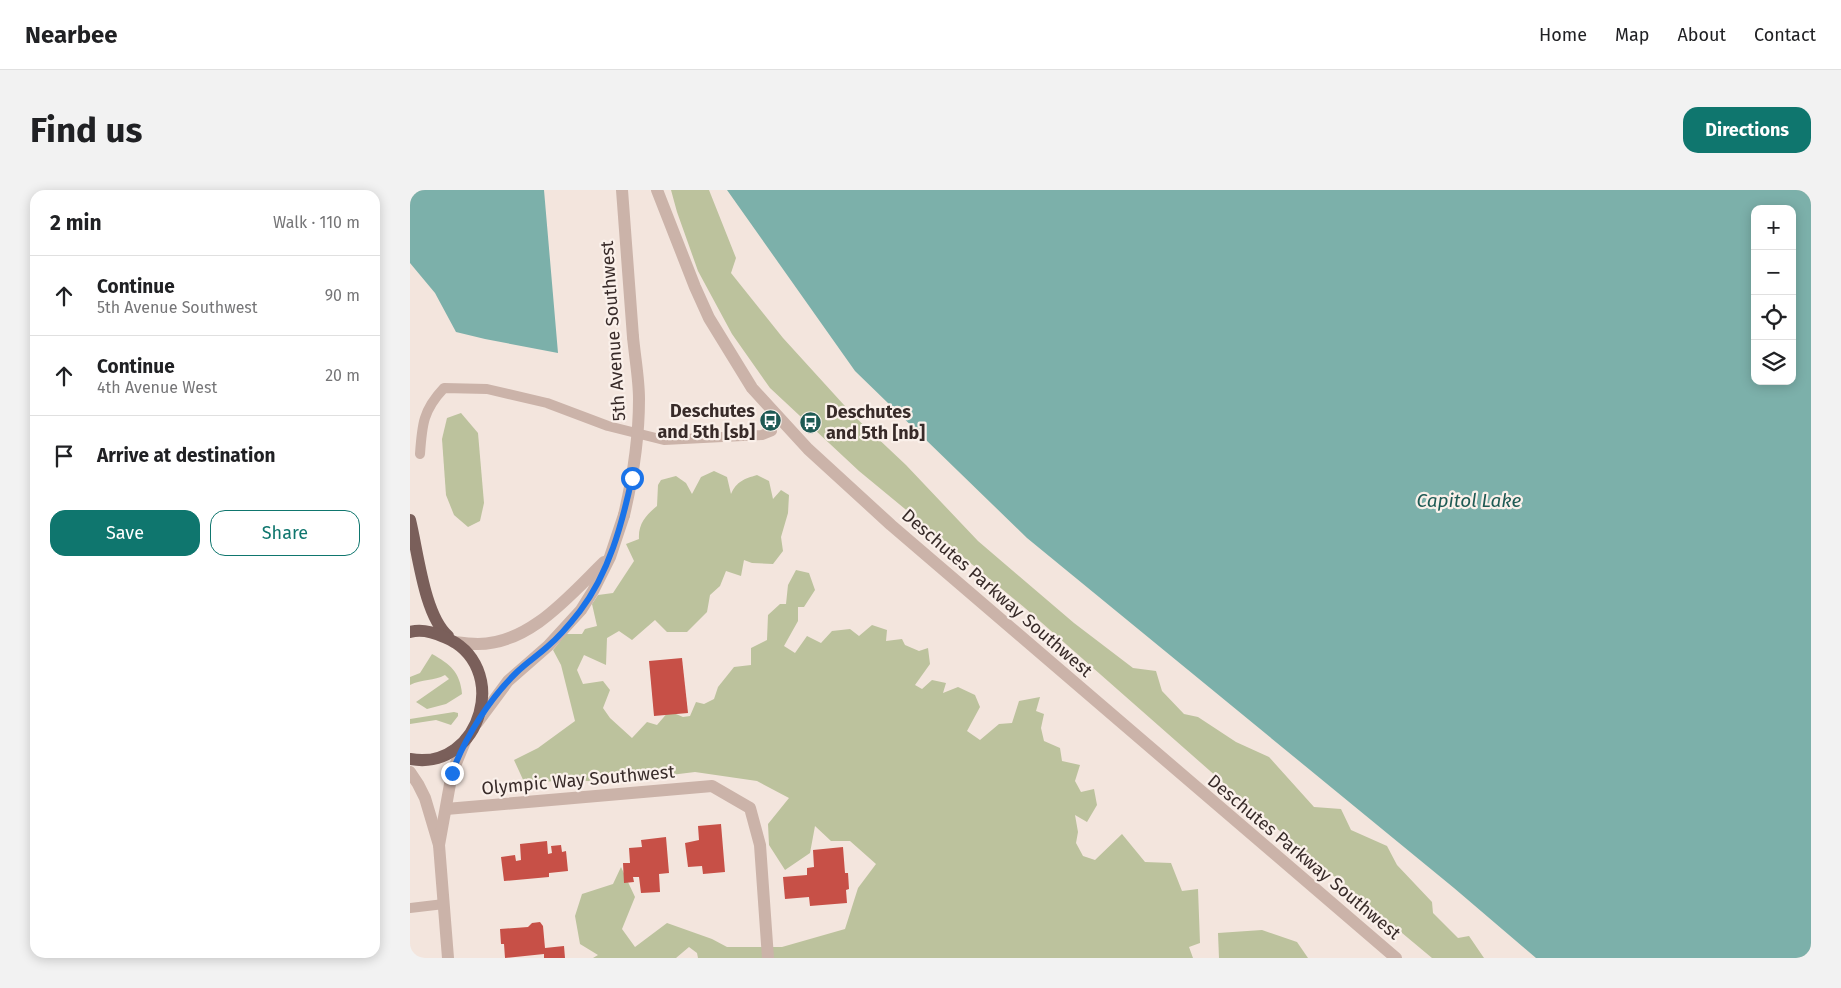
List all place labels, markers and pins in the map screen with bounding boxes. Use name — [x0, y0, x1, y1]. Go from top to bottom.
place label: Deschutes and 5th [sb] — [657, 400, 755, 443]
place label: Deschutes and 5th [nb] — [826, 401, 925, 444]
bus stop icon: Deschutes and 5th [sb] — [759, 409, 783, 433]
bus stop icon: Deschutes and 5th [nb] — [798, 410, 822, 434]

